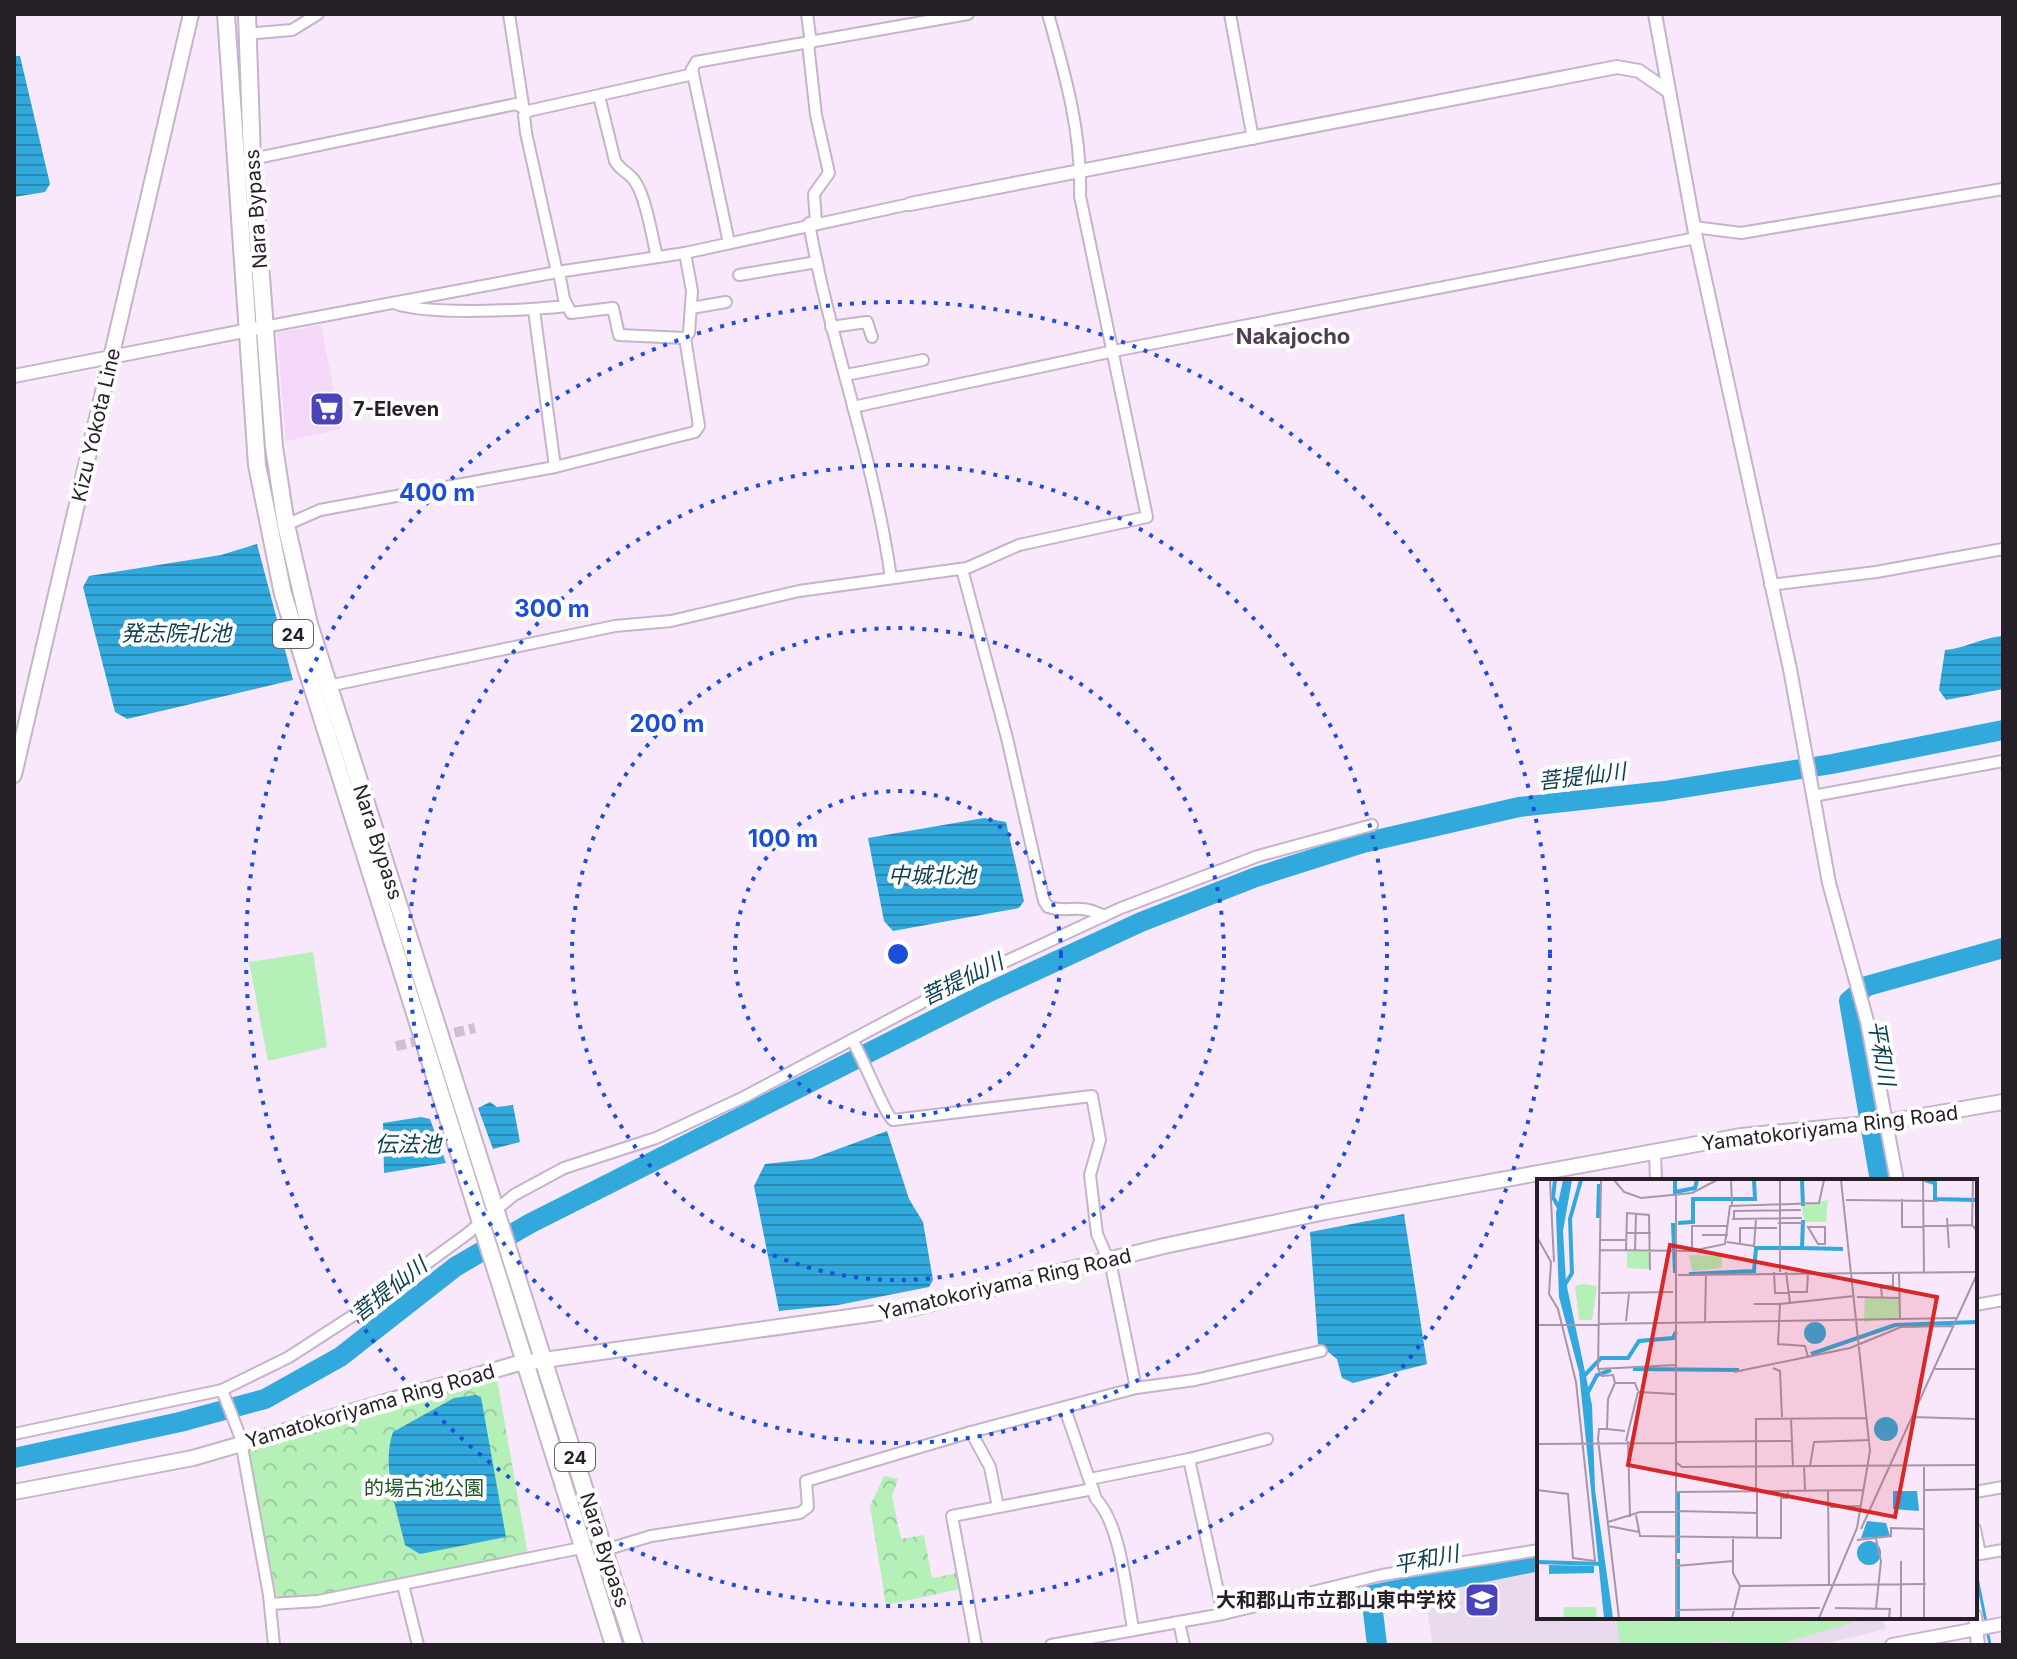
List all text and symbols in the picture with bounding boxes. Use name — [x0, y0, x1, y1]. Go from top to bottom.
street label: Nara Bypass — [240, 148, 272, 270]
district label: Nakajocho — [1236, 323, 1350, 349]
street label: Kizu Yokota Line — [67, 346, 125, 504]
supermarket icon: 7-Eleven — [308, 390, 346, 428]
place label: 7-Eleven — [353, 397, 439, 421]
text: 400 m — [399, 478, 475, 507]
text: 300 m — [514, 594, 590, 623]
water label: 発志院北池 — [121, 620, 233, 646]
road number: 24 — [273, 620, 313, 648]
text: 200 m — [629, 709, 705, 738]
water label: 菩提仙川 — [1537, 757, 1629, 794]
street label: Nara Bypass — [348, 781, 408, 903]
text: 100 m — [748, 824, 818, 853]
water label: 中城北池 — [888, 862, 978, 888]
centre of rings — [884, 940, 912, 968]
water label: 菩提仙川 — [917, 947, 1009, 1010]
water label: 平和川 — [1863, 1018, 1901, 1090]
street label: Yamatokoriyama Ring Road — [1700, 1100, 1960, 1156]
water label: 伝法池 — [375, 1131, 443, 1157]
inset map — [1537, 1179, 1977, 1619]
street label: Yamatokoriyama Ring Road — [877, 1243, 1133, 1325]
water label: 菩提仙川 — [346, 1250, 433, 1326]
street label: Yamatokoriyama Ring Road — [243, 1359, 497, 1453]
road number: 24 — [555, 1443, 595, 1471]
park label: 的場古池公園 — [364, 1476, 484, 1500]
street label: Nara Bypass — [575, 1489, 635, 1611]
water label: 平和川 — [1391, 1540, 1463, 1578]
school or university icon: 大和郡山市立郡山東中学校 — [1463, 1581, 1501, 1619]
place label: 大和郡山市立郡山東中学校 — [1216, 1588, 1456, 1612]

